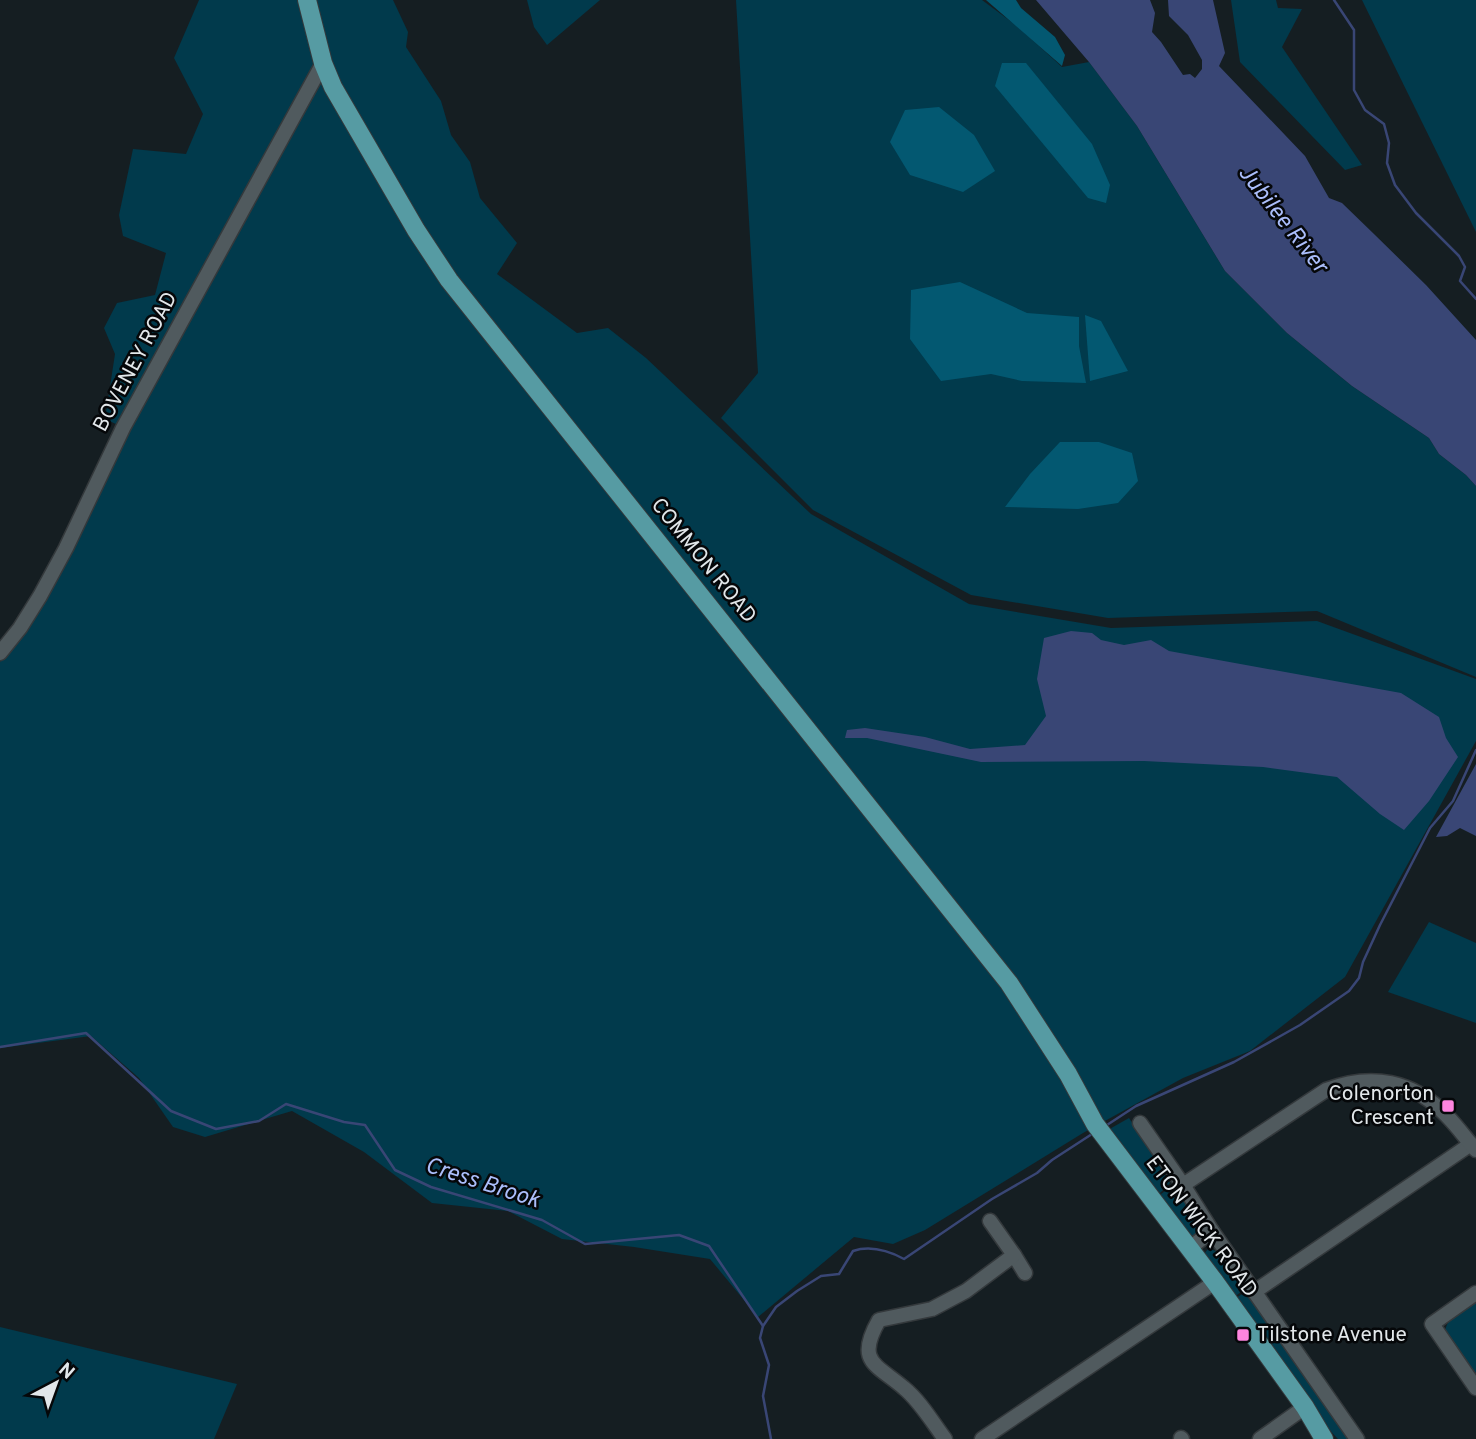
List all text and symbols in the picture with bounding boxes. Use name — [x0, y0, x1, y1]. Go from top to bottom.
water label: Jubilee River — [1231, 160, 1335, 282]
street label: BOVENEY ROAD — [88, 287, 184, 437]
street label: COMMON ROAD — [644, 493, 762, 629]
place label: Colenorton Crescent — [1328, 1081, 1434, 1132]
marker: Colenorton Crescent — [1440, 1098, 1456, 1114]
street label: ETON WICK ROAD — [1139, 1151, 1263, 1303]
water label: Cress Brook — [421, 1152, 543, 1216]
place label: Tilstone Avenue — [1257, 1322, 1407, 1349]
marker: Tilstone Avenue — [1235, 1327, 1251, 1343]
north arrow — [21, 1348, 91, 1418]
text: N — [53, 1358, 79, 1385]

